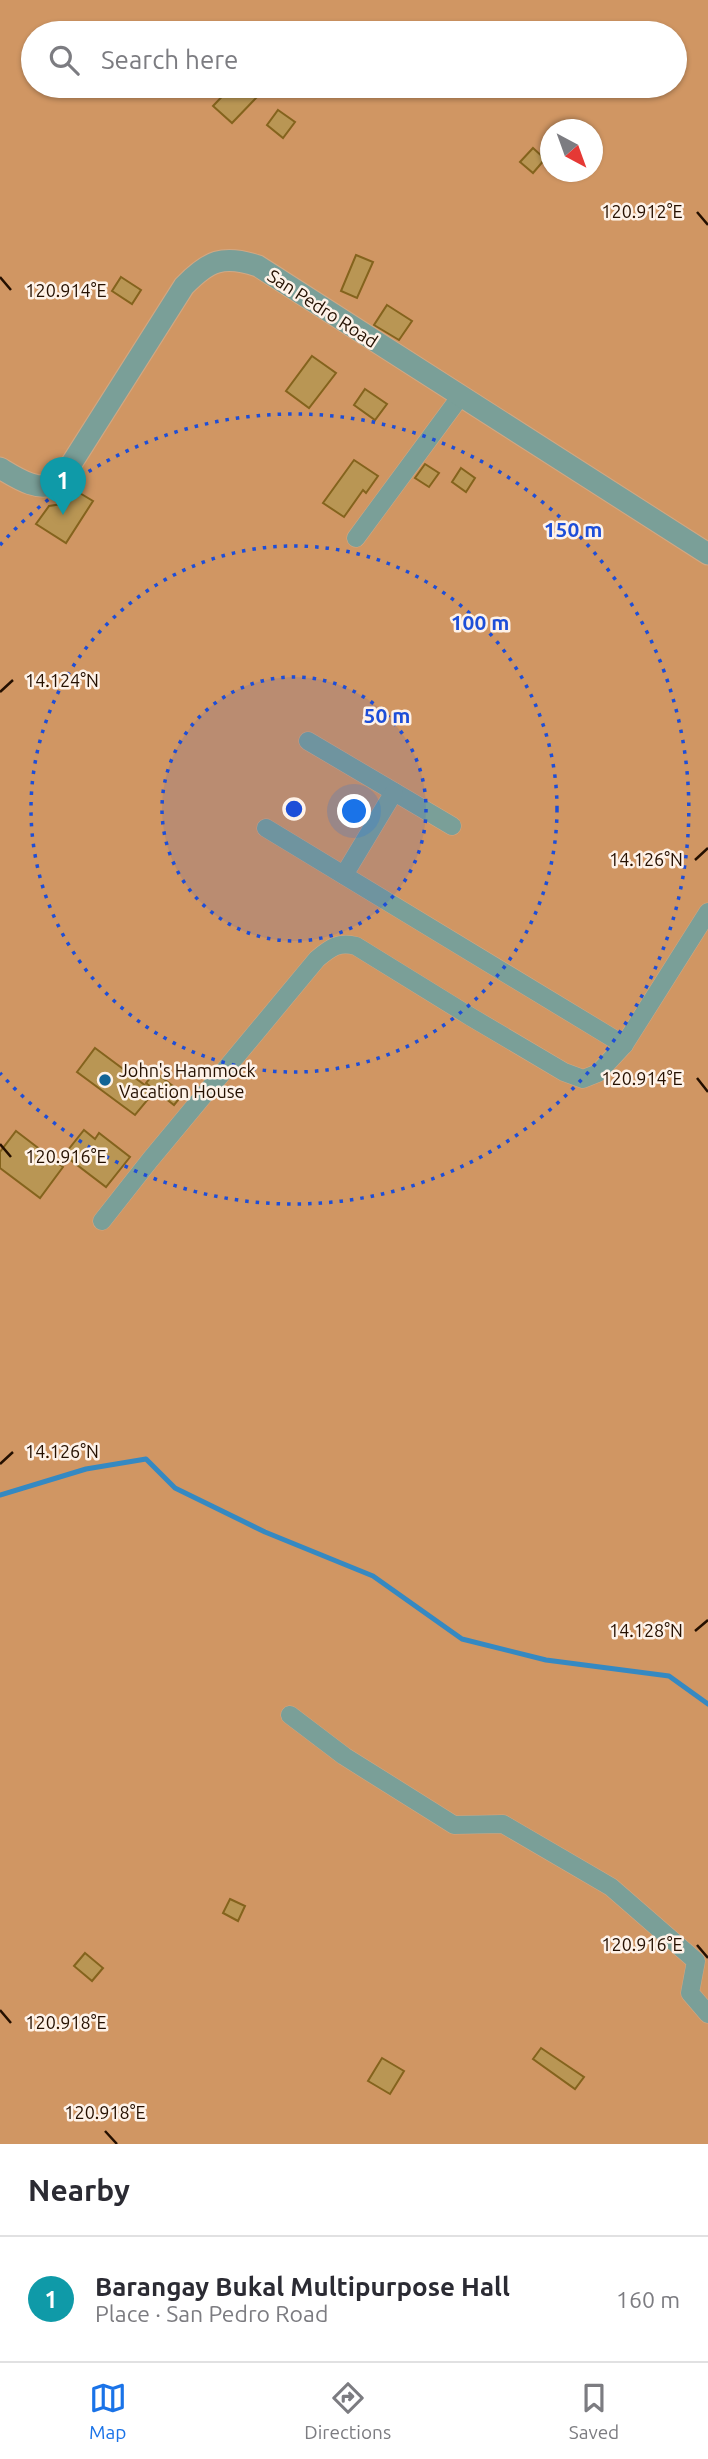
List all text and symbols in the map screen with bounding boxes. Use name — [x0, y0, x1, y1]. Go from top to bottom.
search box — [21, 21, 687, 98]
icon: search — [45, 41, 83, 79]
text: Search here — [101, 45, 238, 74]
north arrow — [540, 119, 603, 182]
text: 120.912°E — [601, 201, 683, 221]
street label: San Pedro Road — [264, 265, 382, 351]
text: 120.914°E — [25, 280, 107, 300]
pin: 1 — [40, 457, 86, 515]
text: 150 m — [544, 517, 602, 541]
text: 100 m — [451, 610, 509, 634]
text: 14.124°N — [25, 670, 99, 690]
text: 50 m — [364, 703, 410, 727]
your location — [337, 794, 371, 828]
centre of rings — [282, 797, 306, 821]
text: 14.126°N — [609, 849, 683, 869]
place label: John's Hammock Vacation House — [119, 1060, 256, 1101]
text: 120.914°E — [601, 1068, 683, 1088]
marker: John's Hammock Vacation House — [97, 1072, 113, 1088]
text: 120.916°E — [25, 1146, 107, 1166]
text: 14.126°N — [25, 1441, 99, 1461]
text: 14.128°N — [609, 1620, 683, 1640]
text: 120.916°E — [601, 1934, 683, 1954]
text: 120.918°E — [25, 2012, 107, 2032]
text: 120.918°E — [64, 2102, 146, 2122]
text: Nearby — [28, 2173, 130, 2207]
text: Barangay Bukal Multipurpose Hall — [95, 2272, 510, 2301]
text: 1 — [45, 2287, 57, 2312]
text: 160 m — [616, 2287, 680, 2312]
text: Place · San Pedro Road — [95, 2301, 328, 2326]
tab: Map — [89, 2379, 127, 2443]
tab: Directions — [304, 2379, 391, 2443]
tab: Saved — [569, 2379, 619, 2443]

